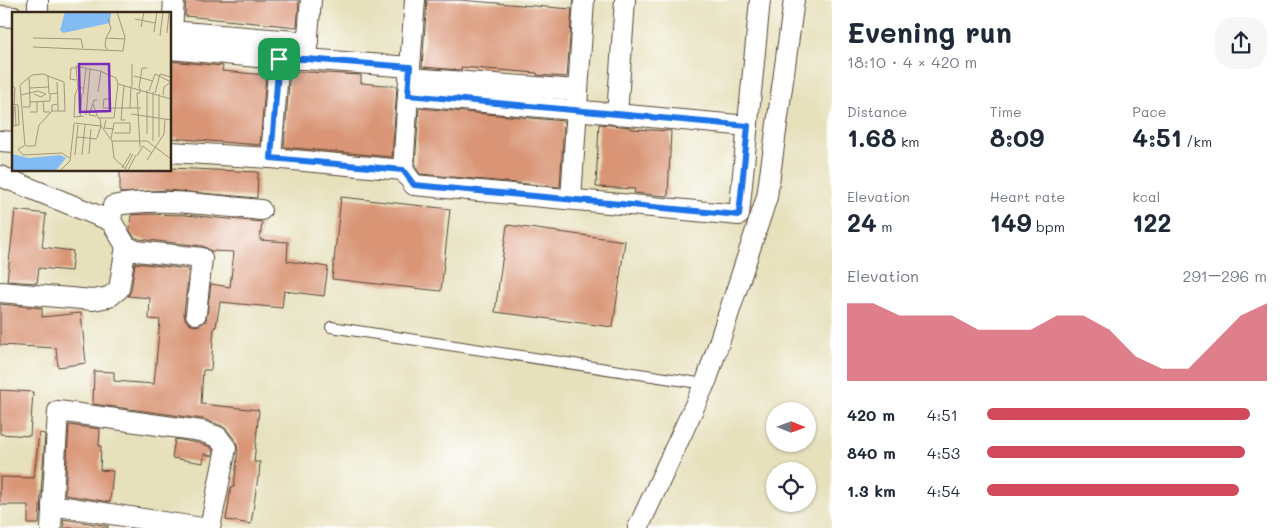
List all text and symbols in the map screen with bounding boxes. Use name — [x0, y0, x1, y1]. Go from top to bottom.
inset map — [12, 12, 171, 171]
text: Evening run — [847, 14, 1012, 50]
button: share — [1215, 17, 1267, 69]
pin — [258, 38, 300, 80]
icon: arrive — [265, 45, 293, 73]
text: 18:10 · 4 × 420 m — [847, 51, 977, 72]
text: Distance — [847, 102, 907, 121]
text: Time — [990, 102, 1022, 121]
text: Pace — [1132, 102, 1167, 121]
text: 1.68 — [847, 121, 896, 153]
text: 8:09 — [990, 121, 1044, 153]
text: 4:51 — [1132, 121, 1182, 153]
text: km — [896, 132, 919, 151]
text: /km — [1182, 132, 1212, 151]
text: Elevation — [847, 187, 910, 206]
text: Heart rate — [990, 187, 1065, 206]
text: kcal — [1132, 187, 1160, 206]
text: 24 — [847, 206, 877, 238]
text: 149 — [990, 206, 1032, 238]
text: 122 — [1132, 206, 1171, 238]
text: m — [877, 217, 892, 236]
text: bpm — [1032, 217, 1065, 236]
text: Elevation — [847, 265, 919, 286]
text: 291–296 m — [1182, 265, 1267, 286]
north arrow — [766, 402, 816, 452]
map controls — [766, 402, 816, 512]
text: 420 m — [847, 404, 895, 425]
text: 4:51 — [927, 404, 958, 425]
text: 840 m — [847, 442, 896, 463]
text: 4:53 — [927, 442, 960, 463]
button: locate — [766, 462, 816, 512]
text: 1.3 km — [847, 480, 896, 501]
text: 4:54 — [927, 480, 960, 501]

